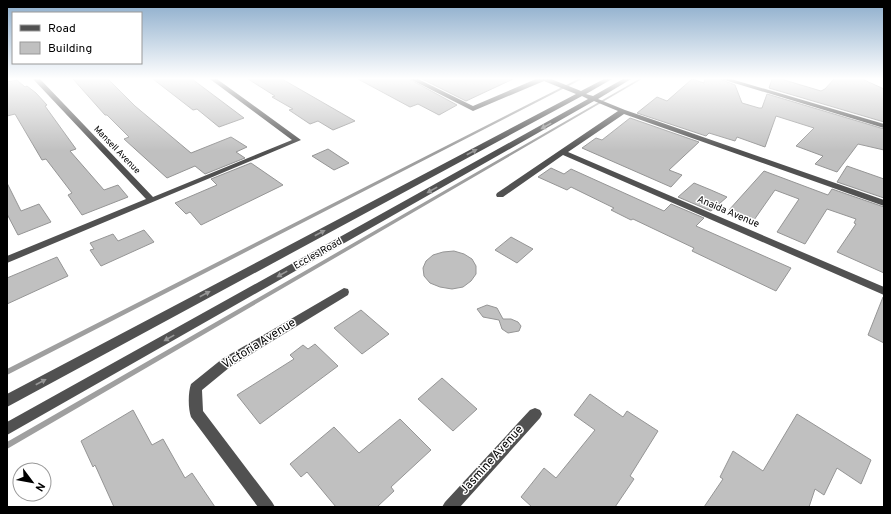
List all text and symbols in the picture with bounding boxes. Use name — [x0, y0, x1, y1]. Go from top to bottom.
legend — [12, 12, 142, 64]
text: Road — [48, 21, 76, 37]
text: Building — [48, 41, 92, 57]
one-way arrow — [540, 123, 552, 130]
street label: Mansell Avenue — [91, 124, 143, 176]
one-way arrow — [466, 149, 477, 155]
one-way arrow — [427, 186, 438, 193]
street label: Anaida Avenue — [695, 193, 761, 231]
one-way arrow — [314, 229, 326, 236]
street label: Eccles Road — [291, 235, 345, 273]
one-way arrow — [277, 271, 288, 277]
one-way arrow — [199, 291, 211, 297]
street label: Victoria Avenue — [219, 315, 299, 373]
one-way arrow — [163, 334, 175, 341]
one-way arrow — [36, 379, 47, 386]
street label: Jasmine Avenue — [457, 422, 527, 498]
north arrow — [12, 462, 52, 502]
text: N — [32, 480, 48, 494]

